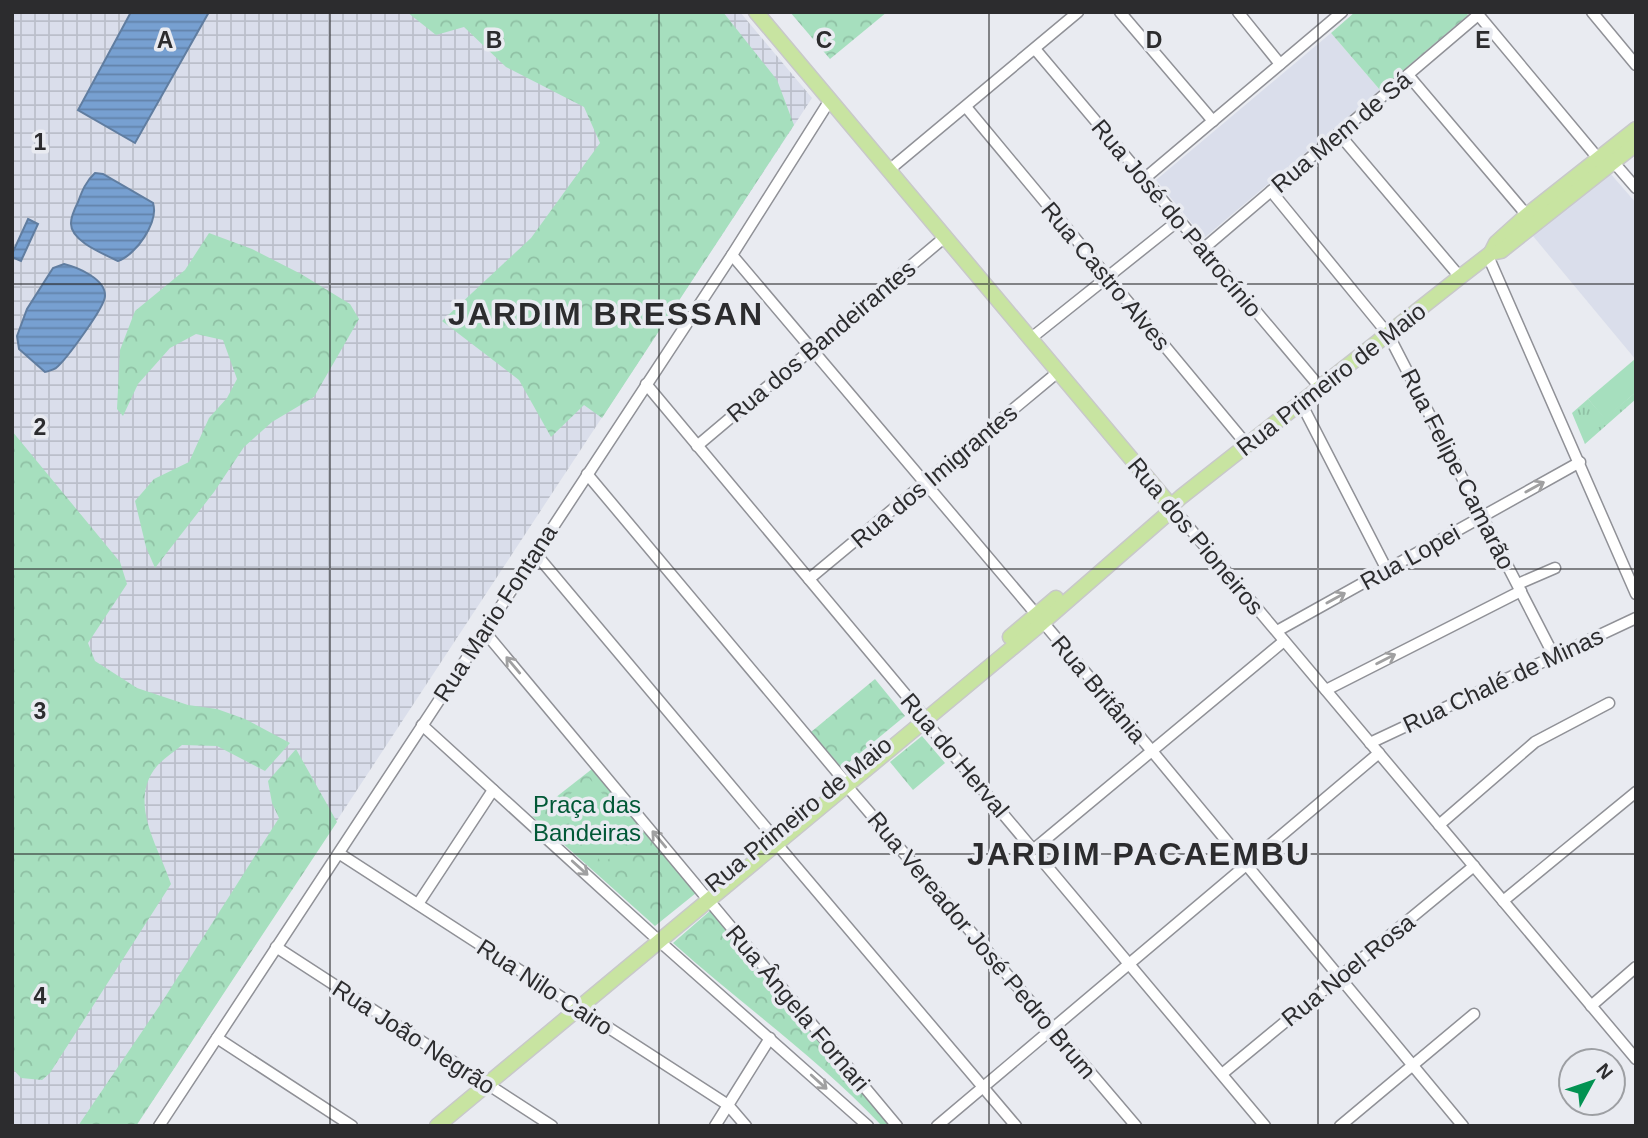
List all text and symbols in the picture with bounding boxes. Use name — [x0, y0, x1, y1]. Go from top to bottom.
text: A — [157, 27, 173, 53]
text: B — [486, 27, 502, 53]
text: C — [816, 27, 832, 53]
text: D — [1146, 27, 1162, 53]
text: E — [1475, 27, 1491, 53]
street label: Rua Mem de Sá — [1266, 66, 1417, 198]
street label: Rua José do Patrocínio — [1086, 114, 1268, 322]
text: 1 — [34, 129, 47, 155]
street label: Rua Castro Alves — [1036, 196, 1176, 356]
street label: Rua dos Bandeirantes — [721, 254, 921, 428]
district label: JARDIM BRESSAN — [448, 296, 764, 332]
street label: Rua Primeiro de Maio — [1231, 297, 1431, 461]
street label: Rua Felipe Camarão — [1396, 364, 1520, 574]
street label: Rua dos Imigrantes — [846, 399, 1022, 553]
text: 2 — [34, 414, 46, 440]
street label: Rua dos Pioneiros — [1123, 452, 1269, 620]
one-way arrow — [1524, 480, 1544, 494]
street label: Rua Mario Fontana — [428, 519, 563, 707]
street label: Rua Lopei — [1356, 519, 1464, 595]
one-way arrow — [1325, 591, 1346, 604]
street label: Rua Chalé de Minas — [1399, 622, 1607, 738]
street label: Rua Britânia — [1046, 630, 1152, 749]
one-way arrow — [1376, 652, 1396, 666]
one-way arrow — [505, 656, 520, 674]
street label: Rua do Herval — [895, 688, 1015, 822]
text: 3 — [34, 698, 46, 724]
street label: Rua Primeiro de Maio — [699, 730, 897, 898]
park label: Praça das Bandeiras — [533, 791, 641, 846]
street label: Rua Vereador José Pedro Brum — [862, 806, 1102, 1084]
one-way arrow — [651, 831, 667, 849]
district label: JARDIM PACAEMBU — [967, 836, 1311, 872]
one-way arrow — [571, 860, 589, 876]
street label: Rua Noel Rosa — [1276, 908, 1420, 1032]
street label: Rua Ângela Fornari — [721, 920, 875, 1096]
street label: Rua Nilo Cairo — [472, 933, 618, 1041]
street label: Rua João Negrão — [328, 974, 500, 1100]
text: 4 — [34, 983, 47, 1009]
north arrow — [1557, 1047, 1627, 1117]
text: N — [1592, 1059, 1617, 1083]
one-way arrow — [810, 1073, 827, 1090]

